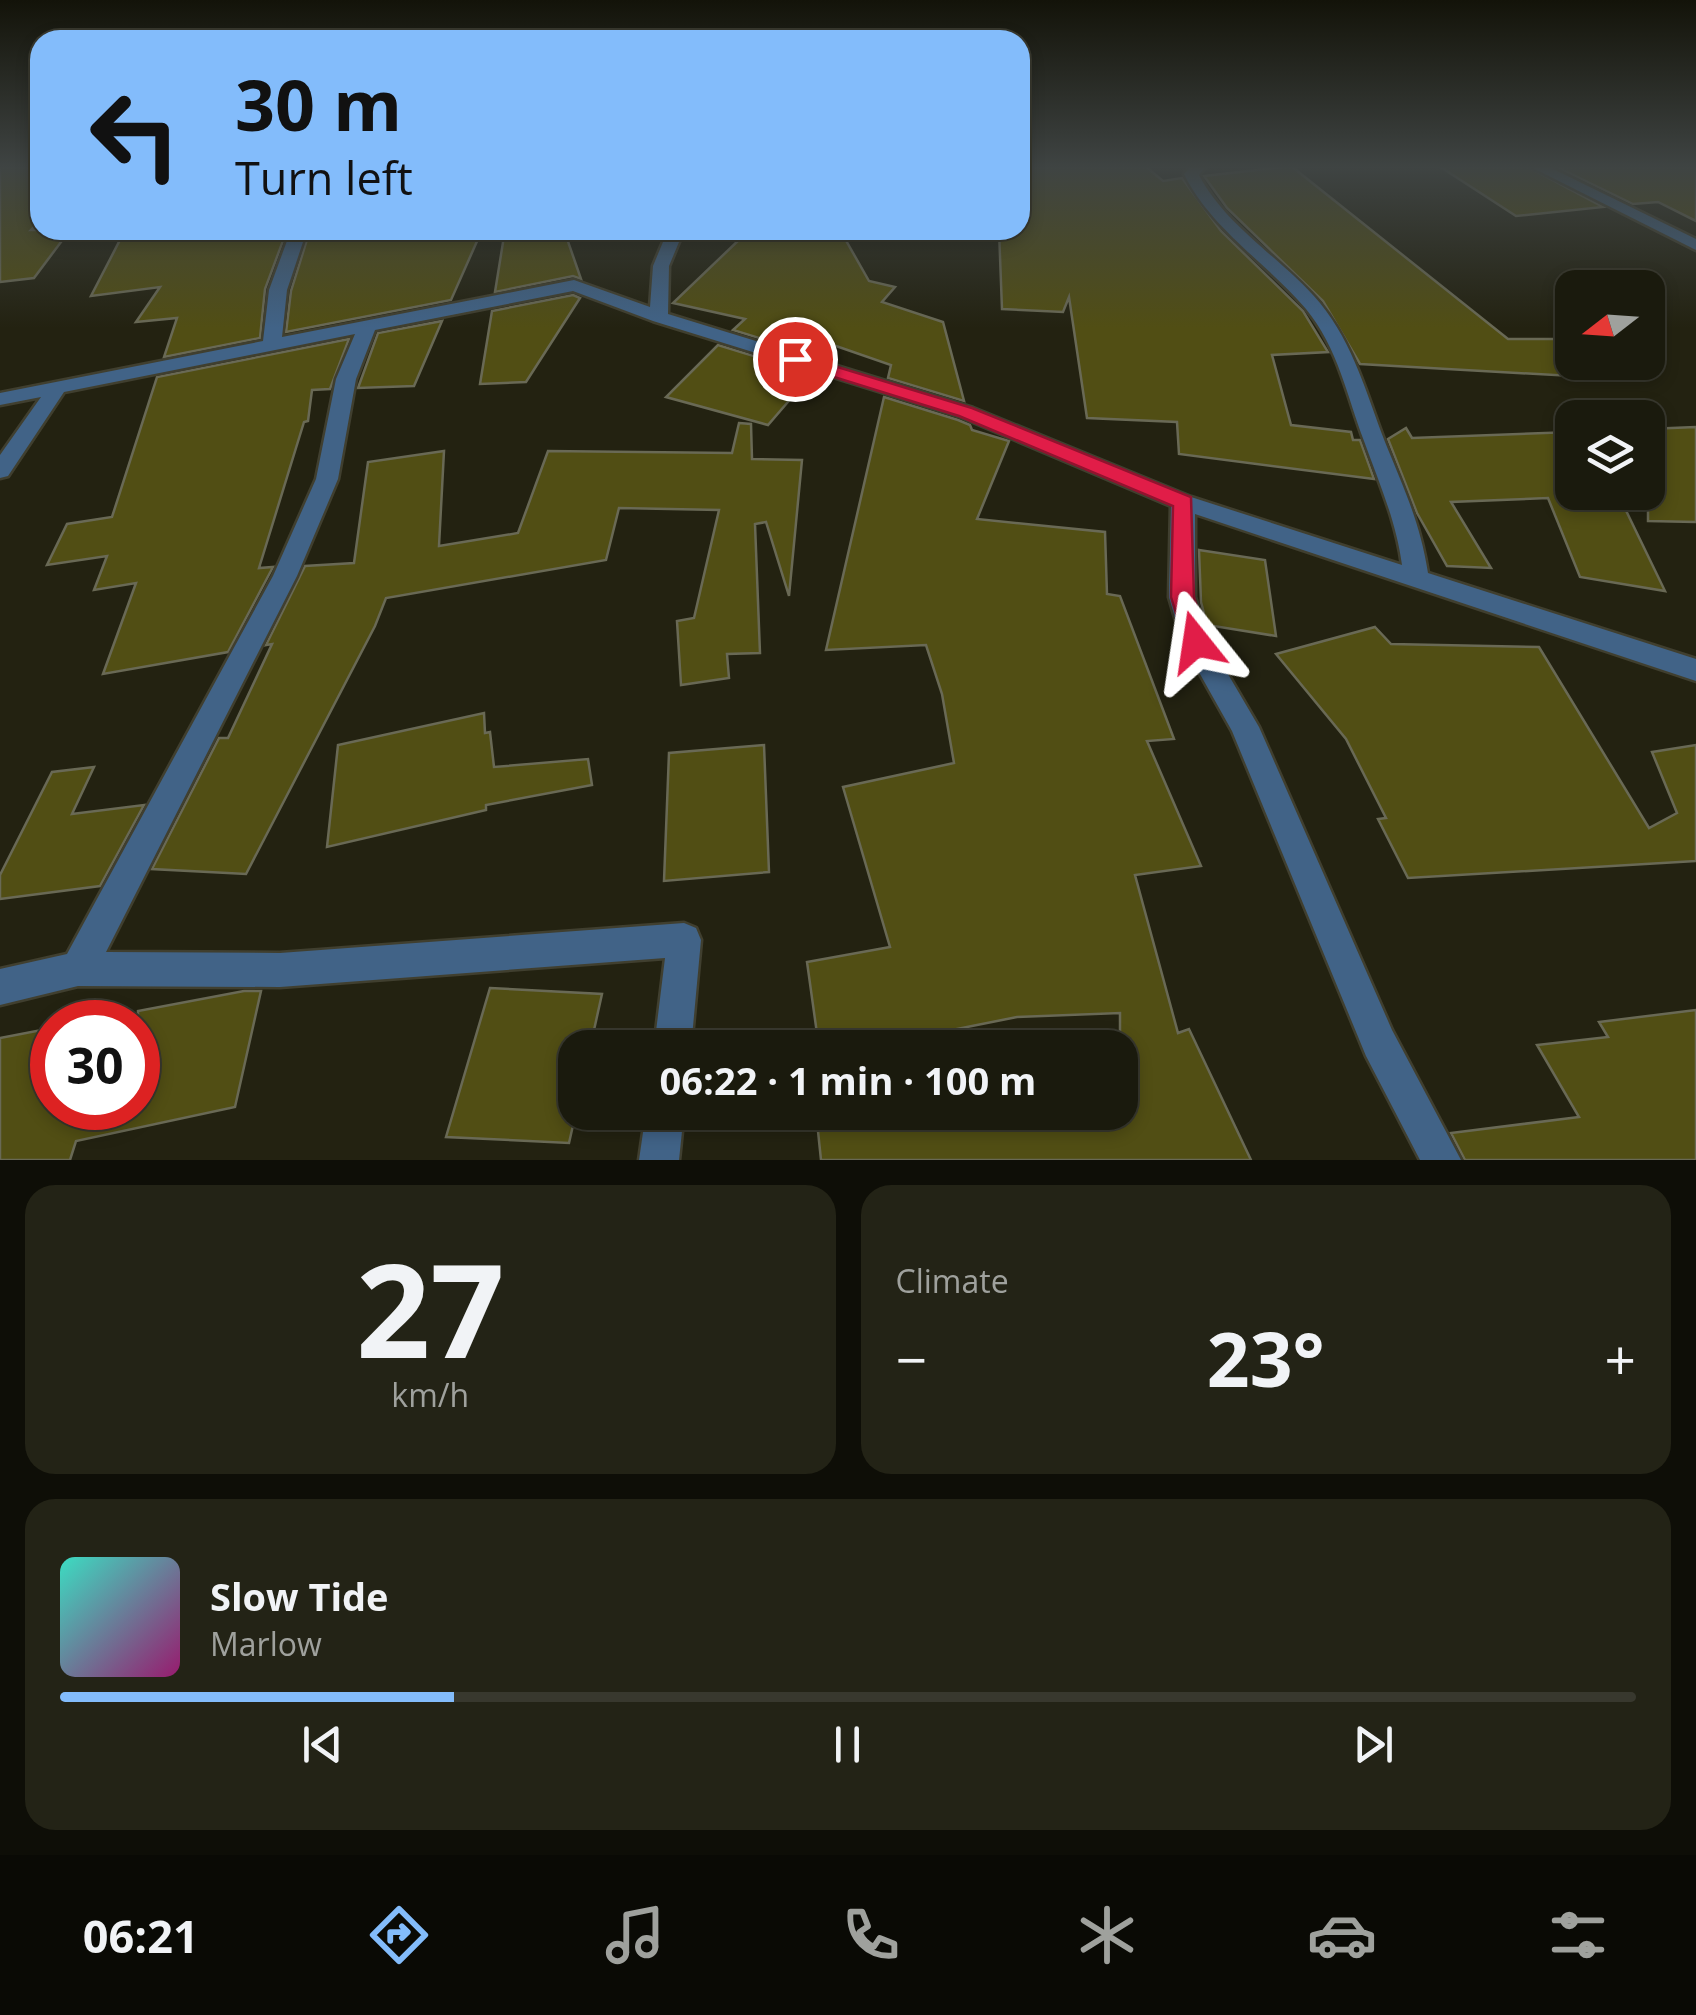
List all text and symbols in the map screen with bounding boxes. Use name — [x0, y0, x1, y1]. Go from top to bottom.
text: 30 m — [235, 56, 402, 152]
icon: left — [70, 70, 200, 200]
text: Turn left — [235, 147, 413, 208]
north arrow — [1555, 270, 1665, 380]
map controls — [1555, 270, 1665, 510]
pin — [753, 317, 838, 402]
icon: arrive — [768, 332, 823, 387]
button: layers — [1555, 400, 1665, 510]
position arrow — [1144, 590, 1248, 694]
speed limit sign: 30 — [30, 1000, 160, 1130]
text: 06:22 · 1 min · 100 m — [660, 1054, 1036, 1106]
text: 27 — [356, 1219, 505, 1396]
text: Climate — [896, 1259, 1009, 1302]
text: 23° — [1207, 1307, 1325, 1409]
text: − — [896, 1321, 927, 1396]
text: + — [1605, 1321, 1636, 1396]
text: km/h — [391, 1373, 469, 1416]
text: Slow Tide — [210, 1570, 389, 1622]
text: Marlow — [210, 1622, 322, 1665]
icon: previous — [295, 1717, 350, 1772]
icon: pause — [820, 1717, 875, 1772]
icon: next — [1346, 1717, 1401, 1772]
icon: directions — [364, 1900, 434, 1970]
icon: music — [600, 1900, 670, 1970]
icon: phone — [836, 1900, 906, 1970]
icon: climate — [1072, 1900, 1142, 1970]
icon: car — [1307, 1900, 1377, 1970]
icon: filters — [1543, 1900, 1613, 1970]
text: 06:21 — [83, 1905, 199, 1966]

